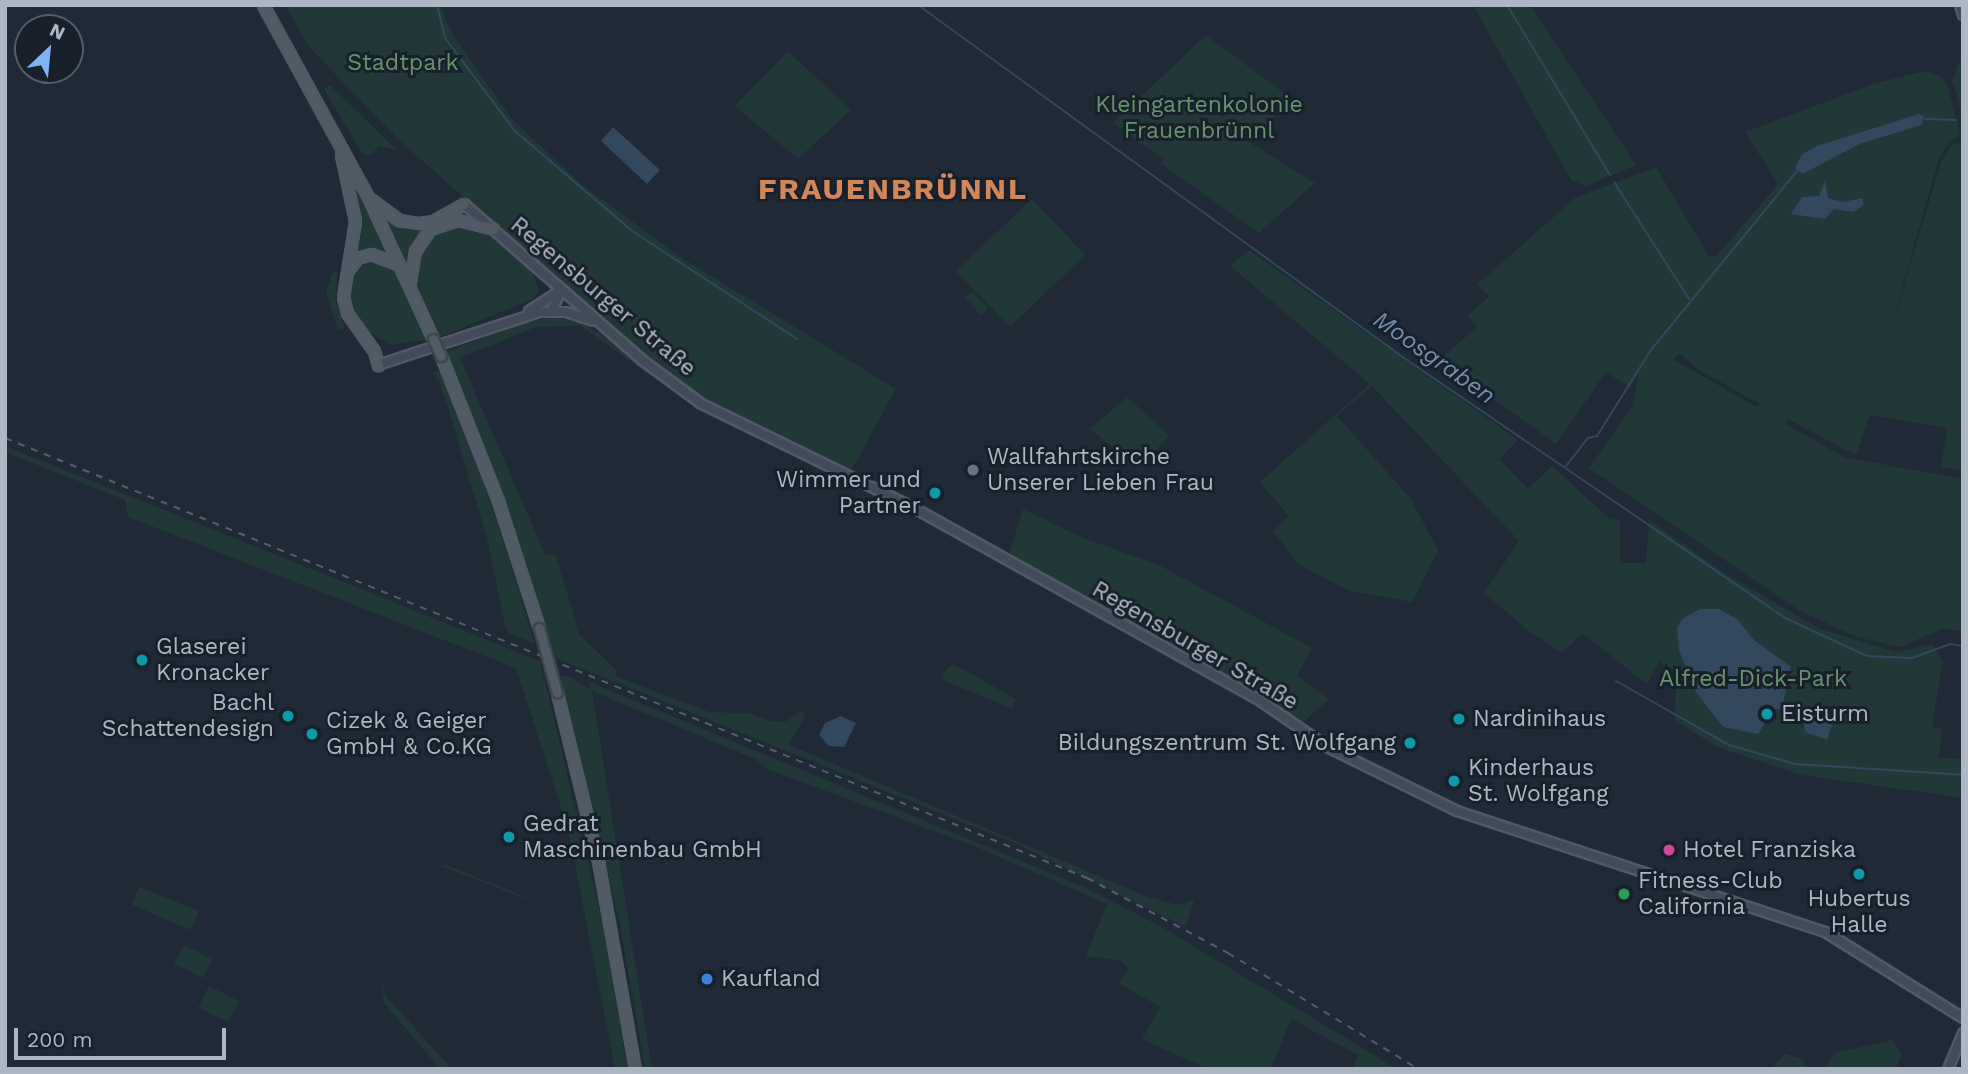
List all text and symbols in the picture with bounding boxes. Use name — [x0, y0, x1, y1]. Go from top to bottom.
north arrow — [14, 14, 84, 84]
text: N — [46, 18, 69, 45]
park label: Stadtpark — [347, 49, 459, 77]
park label: Kleingartenkolonie Frauenbrünnl — [1095, 91, 1303, 145]
district label: FRAUENBRÜNNL — [759, 171, 1027, 207]
street label: Regensburger Straße — [504, 211, 702, 383]
water label: Moosgraben — [1368, 305, 1500, 411]
place label: Wallfahrtskirche Unserer Lieben Frau — [987, 443, 1215, 497]
marker: Wallfahrtskirche Unserer Lieben Frau — [965, 462, 981, 478]
place label: Wimmer und Partner — [776, 466, 921, 520]
marker: Wimmer und Partner — [927, 485, 943, 501]
street label: Regensburger Straße — [1087, 576, 1303, 716]
place label: Glaserei Kronacker — [156, 633, 269, 687]
marker: Glaserei Kronacker — [134, 652, 150, 668]
park label: Alfred-Dick-Park — [1659, 665, 1847, 693]
place label: Bachl Schattendesign — [102, 689, 274, 743]
place label: Eisturm — [1781, 700, 1869, 728]
place label: Nardinihaus — [1473, 705, 1606, 733]
marker: Eisturm — [1759, 706, 1775, 722]
place label: Cizek & Geiger GmbH & Co.KG — [326, 707, 492, 761]
marker: Bachl Schattendesign — [280, 708, 296, 724]
marker: Nardinihaus — [1451, 711, 1467, 727]
marker: Cizek & Geiger GmbH & Co.KG — [304, 726, 320, 742]
place label: Bildungszentrum St. Wolfgang — [1057, 729, 1396, 757]
marker: Bildungszentrum St. Wolfgang — [1402, 735, 1418, 751]
place label: Kinderhaus St. Wolfgang — [1468, 754, 1609, 808]
marker: Kinderhaus St. Wolfgang — [1446, 773, 1462, 789]
place label: Gedrat Maschinenbau GmbH — [523, 810, 762, 864]
marker: Gedrat Maschinenbau GmbH — [501, 829, 517, 845]
place label: Hotel Franziska — [1683, 836, 1857, 864]
marker: Hotel Franziska — [1661, 842, 1677, 858]
marker: Hubertus Halle — [1851, 866, 1867, 882]
place label: Fitness-Club California — [1638, 867, 1783, 921]
place label: Hubertus Halle — [1807, 885, 1911, 939]
marker: Fitness-Club California — [1616, 886, 1632, 902]
place label: Kaufland — [721, 965, 821, 993]
marker: Kaufland — [699, 971, 715, 987]
scale bar — [18, 1014, 229, 1058]
text: 200 m — [27, 1027, 93, 1052]

